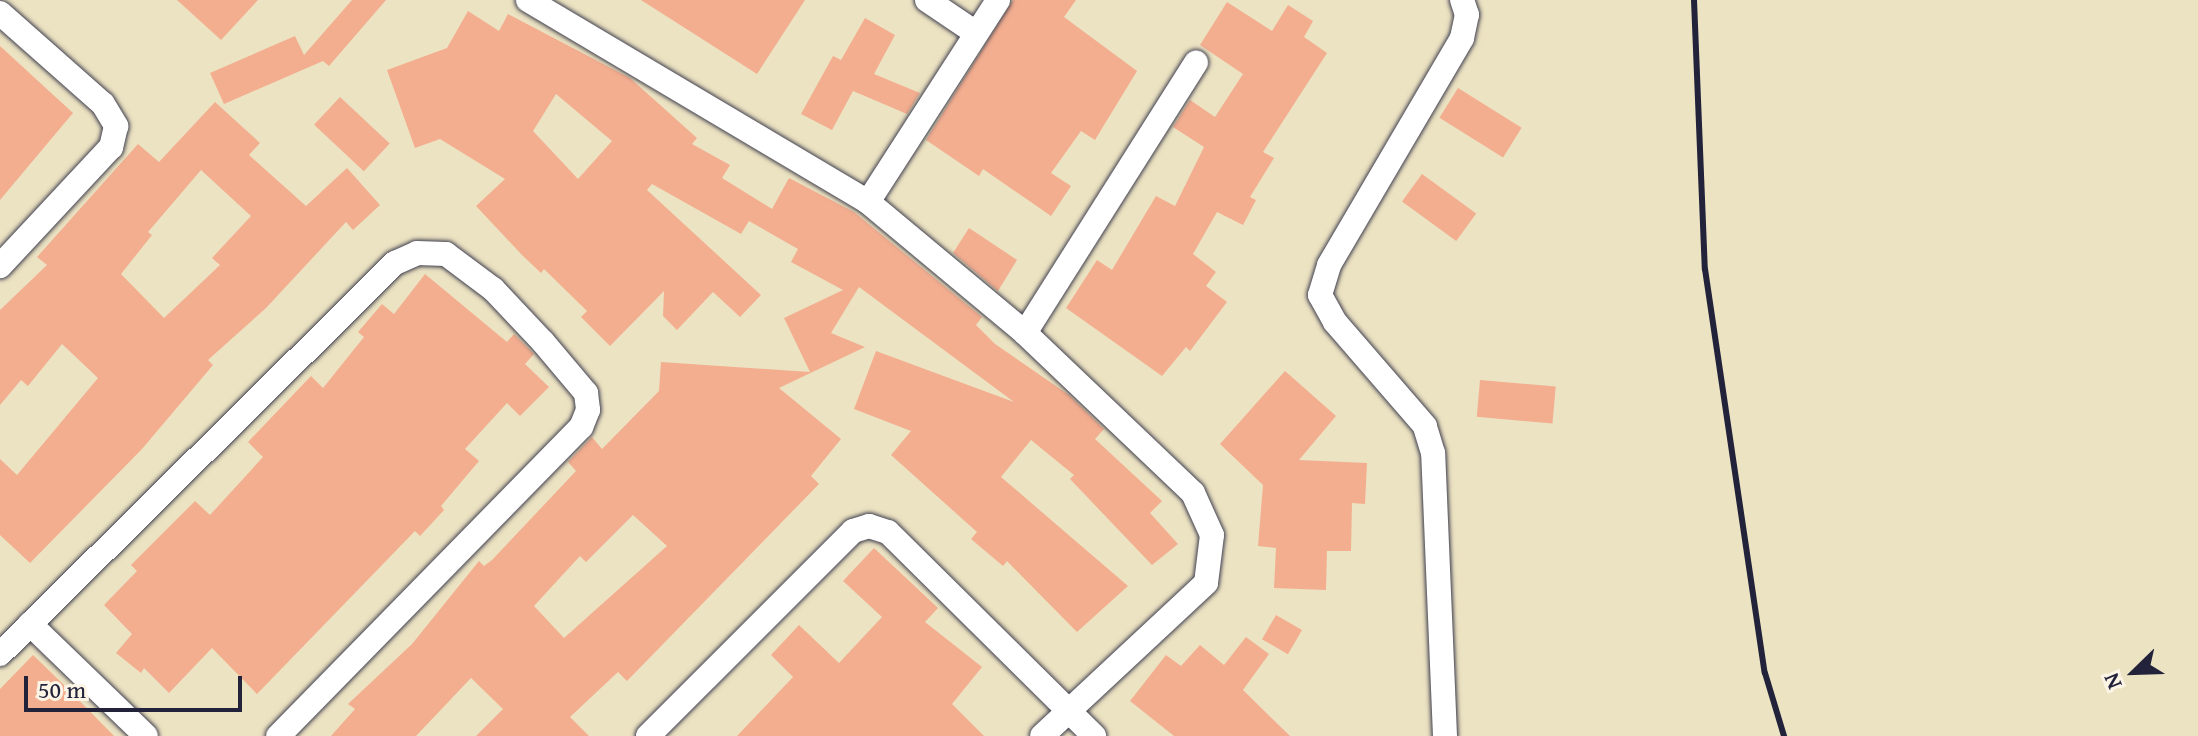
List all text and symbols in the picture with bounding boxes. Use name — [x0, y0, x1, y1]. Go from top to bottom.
north arrow — [2094, 632, 2174, 712]
scale bar — [28, 660, 246, 710]
text: N — [2094, 668, 2130, 694]
text: 50 m — [38, 672, 86, 707]

